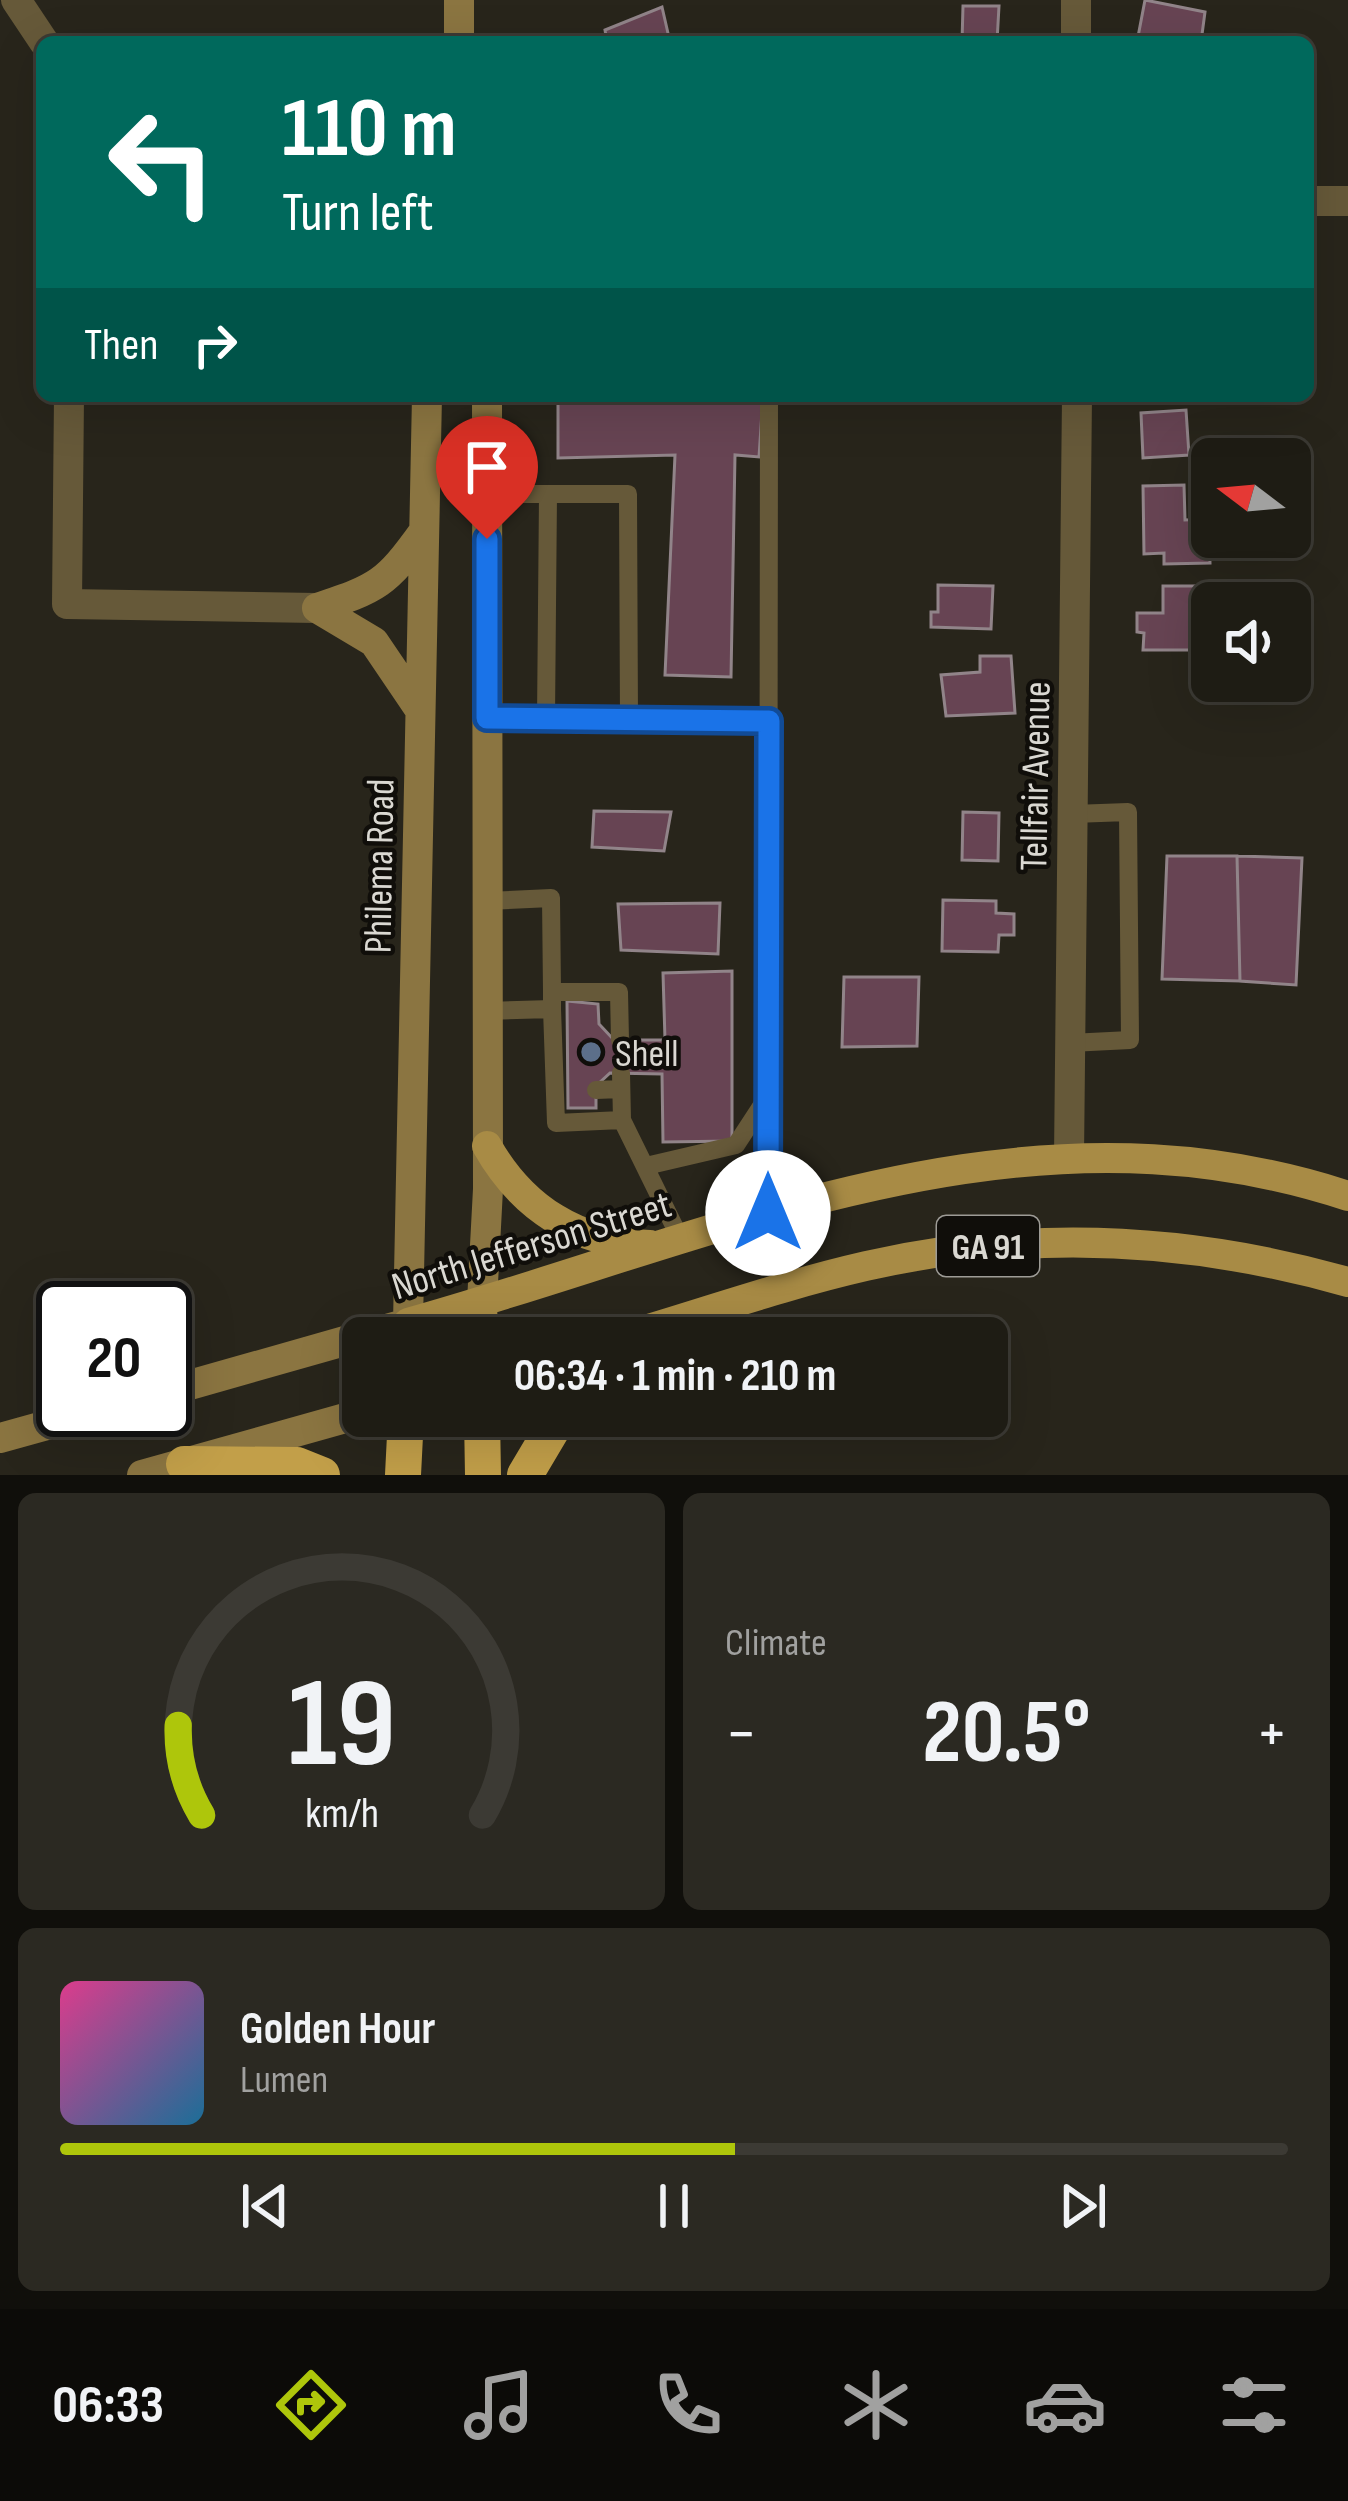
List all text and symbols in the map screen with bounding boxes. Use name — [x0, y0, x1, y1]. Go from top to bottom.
text: 110 m — [282, 79, 457, 180]
icon: left — [84, 84, 240, 240]
text: Turn left — [282, 181, 434, 246]
icon: right — [182, 312, 248, 378]
text: Then — [84, 318, 158, 373]
pin — [436, 416, 538, 539]
icon: arrive — [454, 434, 520, 500]
north arrow — [1191, 438, 1311, 558]
map controls — [1191, 438, 1311, 702]
button: sound — [1191, 582, 1311, 702]
street label: Tellfair Avenue — [1011, 681, 1062, 871]
street label: Philema Road — [355, 778, 406, 954]
place label: Shell — [615, 1031, 679, 1078]
marker: Shell — [578, 1039, 604, 1065]
position arrow — [705, 1150, 831, 1276]
street label: North Jefferson Street — [386, 1182, 677, 1311]
road number: GA 91 — [937, 1216, 1039, 1276]
speed limit sign: 20 — [36, 1281, 192, 1437]
text: 06:34 · 1 min · 210 m — [514, 1349, 836, 1404]
text: Climate — [725, 1620, 827, 1667]
text: 19 — [287, 1652, 396, 1801]
text: 20.5° — [922, 1680, 1091, 1788]
text: − — [725, 1695, 757, 1774]
text: + — [1256, 1695, 1288, 1774]
text: km/h — [304, 1787, 379, 1839]
text: Golden Hour — [240, 2002, 435, 2057]
text: Lumen — [240, 2057, 328, 2104]
icon: previous — [232, 2173, 298, 2239]
icon: pause — [641, 2173, 707, 2239]
icon: next — [1050, 2173, 1116, 2239]
icon: directions — [269, 2363, 353, 2447]
icon: music — [457, 2363, 541, 2447]
icon: phone — [646, 2363, 730, 2447]
icon: climate — [834, 2363, 918, 2447]
icon: car — [1023, 2363, 1107, 2447]
icon: filters — [1212, 2363, 1296, 2447]
text: 06:33 — [52, 2373, 164, 2438]

